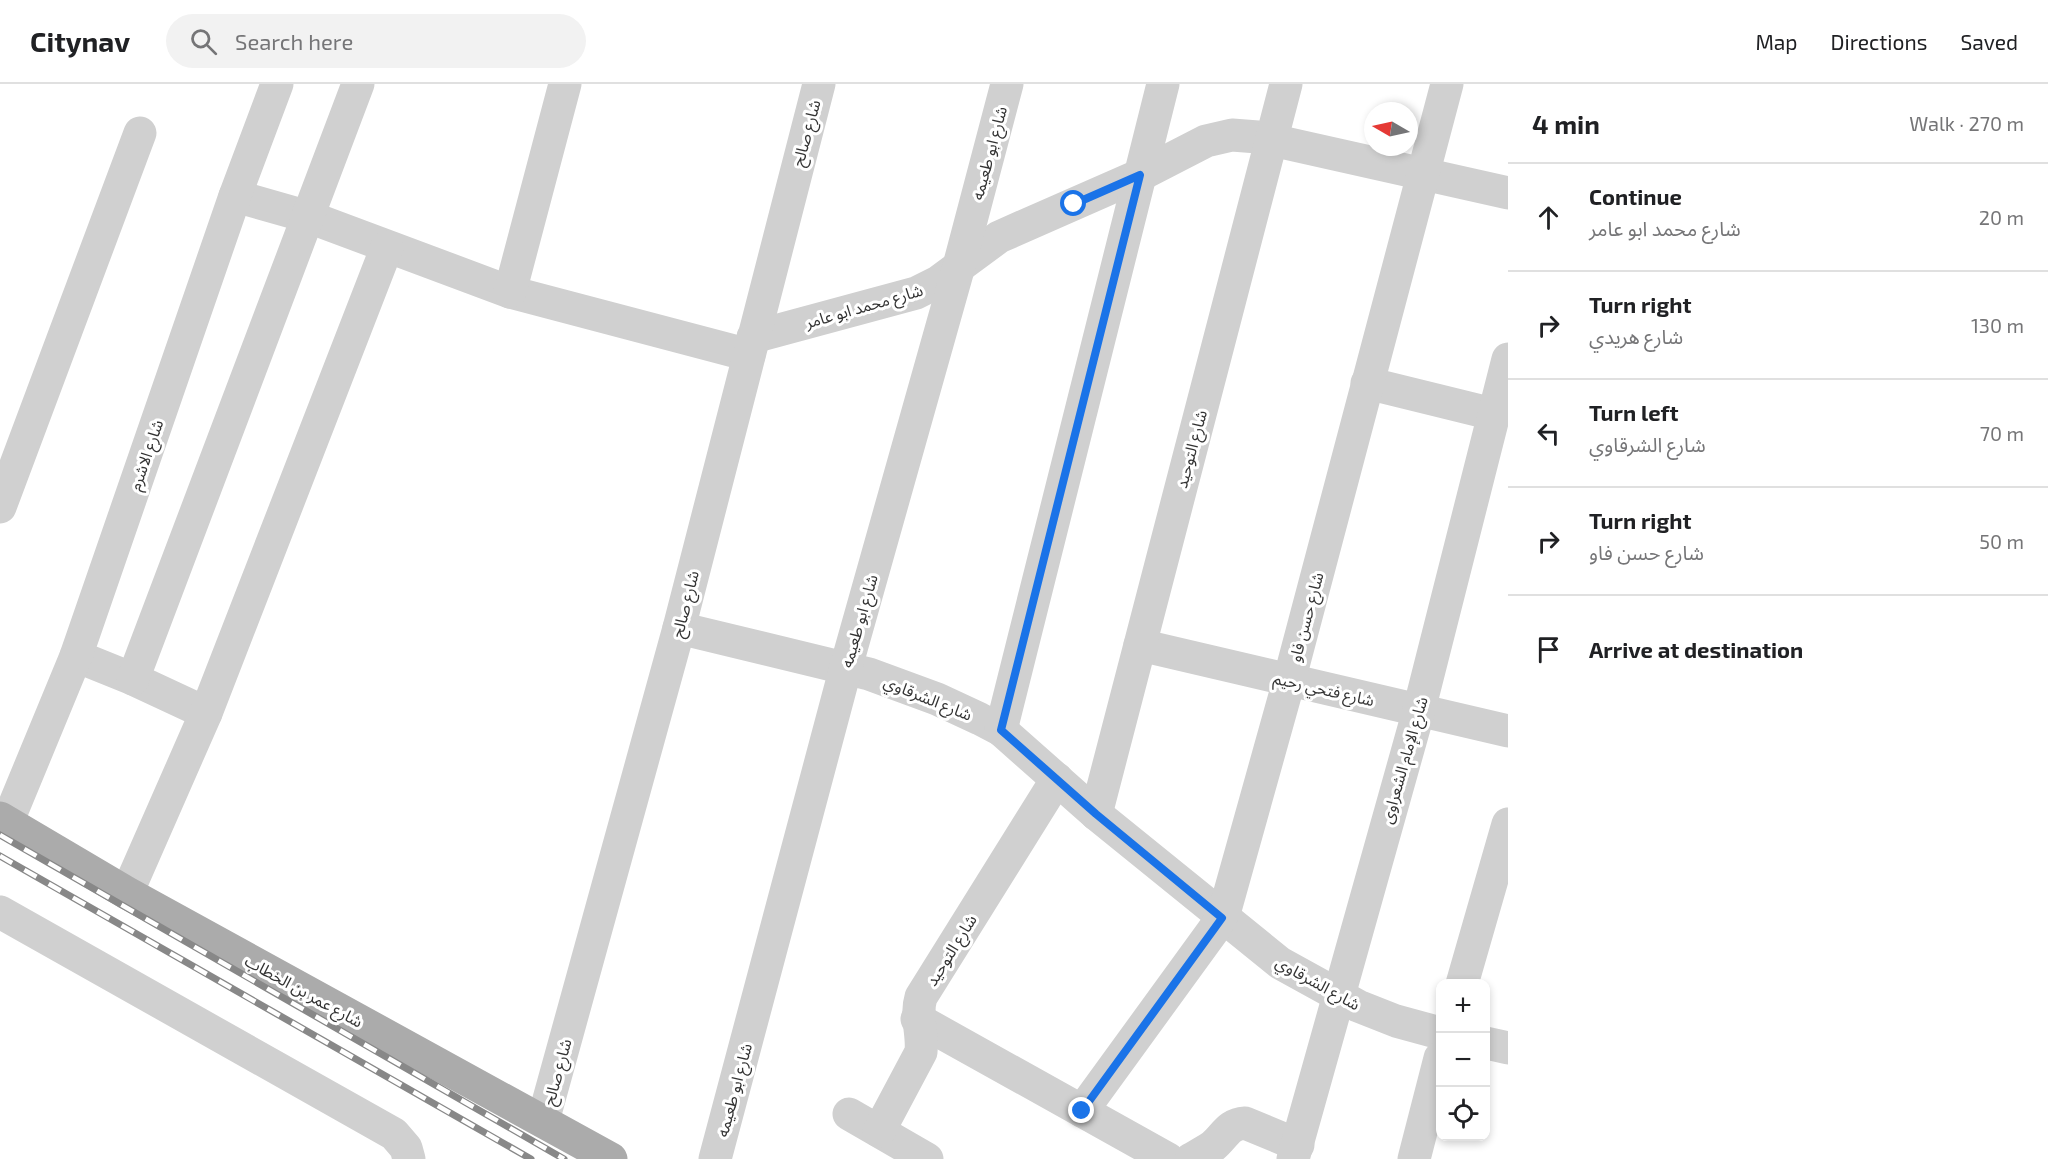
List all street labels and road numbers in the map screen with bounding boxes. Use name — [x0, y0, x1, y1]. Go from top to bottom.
street label: شارع صالح — [787, 97, 827, 169]
street label: شارع ابو طعيمه — [967, 104, 1014, 203]
street label: شارع محمد ابو عامر — [802, 280, 926, 335]
street label: شارع التوحيد — [1171, 408, 1214, 491]
street label: شارع الاشرم — [125, 417, 170, 494]
street label: شارع صالح — [667, 568, 706, 640]
street label: شارع حسن فاو — [1284, 570, 1330, 665]
street label: شارع ابو طعيمه — [836, 572, 885, 671]
street label: شارع فتحي رحيم — [1271, 668, 1376, 713]
street label: شارع الشرقاوي — [880, 671, 975, 728]
street label: شارع الإمام الشعراوى — [1376, 694, 1435, 827]
street label: شارع التوحيد — [921, 911, 983, 991]
street label: شارع عمر بن الخطاب — [240, 950, 366, 1034]
street label: شارع الشرقاوي — [1271, 952, 1364, 1017]
street label: شارع صالح — [538, 1036, 578, 1108]
street label: شارع ابو طعيمه — [712, 1041, 759, 1140]

